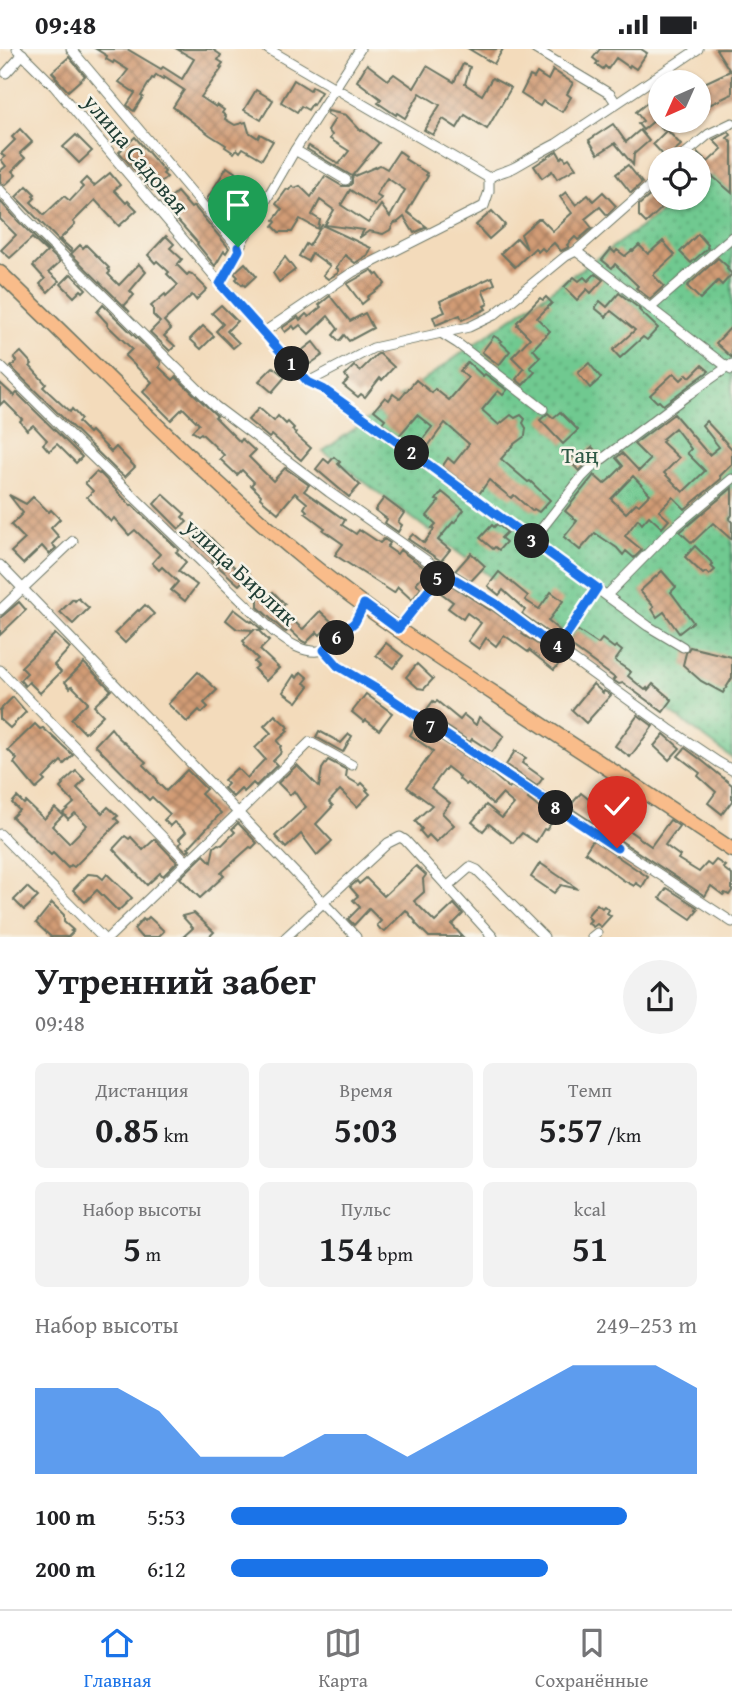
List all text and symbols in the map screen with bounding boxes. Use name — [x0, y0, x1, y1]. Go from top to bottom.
text: 09:48 — [35, 5, 96, 44]
north arrow — [648, 70, 710, 133]
map controls — [648, 70, 711, 210]
street label: улица Садовая — [75, 85, 197, 221]
button: locate — [648, 147, 711, 210]
pin — [208, 175, 268, 247]
icon: arrive — [219, 186, 257, 224]
pin: 1 — [274, 347, 310, 381]
text: 1 — [287, 349, 296, 377]
pin: 2 — [394, 435, 430, 471]
text: 2 — [407, 438, 416, 466]
park label: Таң — [561, 438, 599, 471]
street label: улица Бирлик — [176, 510, 305, 633]
pin: 3 — [514, 524, 550, 559]
text: 3 — [527, 526, 536, 554]
pin: 5 — [420, 561, 456, 597]
text: 5 — [433, 564, 442, 592]
pin: 6 — [320, 621, 354, 655]
text: 6 — [332, 623, 341, 651]
pin: 4 — [540, 629, 576, 663]
text: 4 — [553, 631, 562, 659]
pin: 7 — [414, 709, 448, 743]
text: 7 — [426, 711, 435, 739]
pin — [587, 776, 647, 848]
icon: check — [598, 787, 636, 825]
pin: 8 — [538, 791, 574, 825]
text: 8 — [551, 793, 560, 821]
text: Утренний забег — [35, 952, 316, 1008]
button: share — [623, 960, 697, 1034]
text: 09:48 — [35, 1006, 85, 1039]
text: Дистанция — [96, 1076, 188, 1104]
text: Время — [339, 1076, 393, 1104]
text: Темп — [568, 1076, 612, 1104]
text: 0.85 — [95, 1104, 159, 1155]
text: 5:03 — [334, 1104, 398, 1155]
text: 5:57 — [539, 1104, 603, 1155]
text: km — [159, 1121, 189, 1149]
text: /km — [603, 1121, 641, 1149]
text: Набор высоты — [83, 1195, 201, 1223]
text: Пульс — [341, 1195, 391, 1223]
text: kcal — [574, 1195, 606, 1223]
text: 5 — [123, 1223, 141, 1274]
text: 154 — [319, 1223, 373, 1274]
text: 51 — [572, 1223, 608, 1274]
text: m — [141, 1240, 161, 1268]
text: bpm — [373, 1240, 413, 1268]
text: Набор высоты — [35, 1308, 179, 1341]
text: 249–253 m — [596, 1308, 697, 1341]
text: 100 m — [35, 1500, 96, 1533]
text: 5:53 — [147, 1500, 186, 1533]
text: 200 m — [35, 1552, 96, 1585]
text: 6:12 — [147, 1552, 186, 1585]
tab: Главная — [84, 1624, 151, 1694]
tab: Карта — [319, 1624, 368, 1694]
tab: Сохранённые — [535, 1624, 648, 1694]

